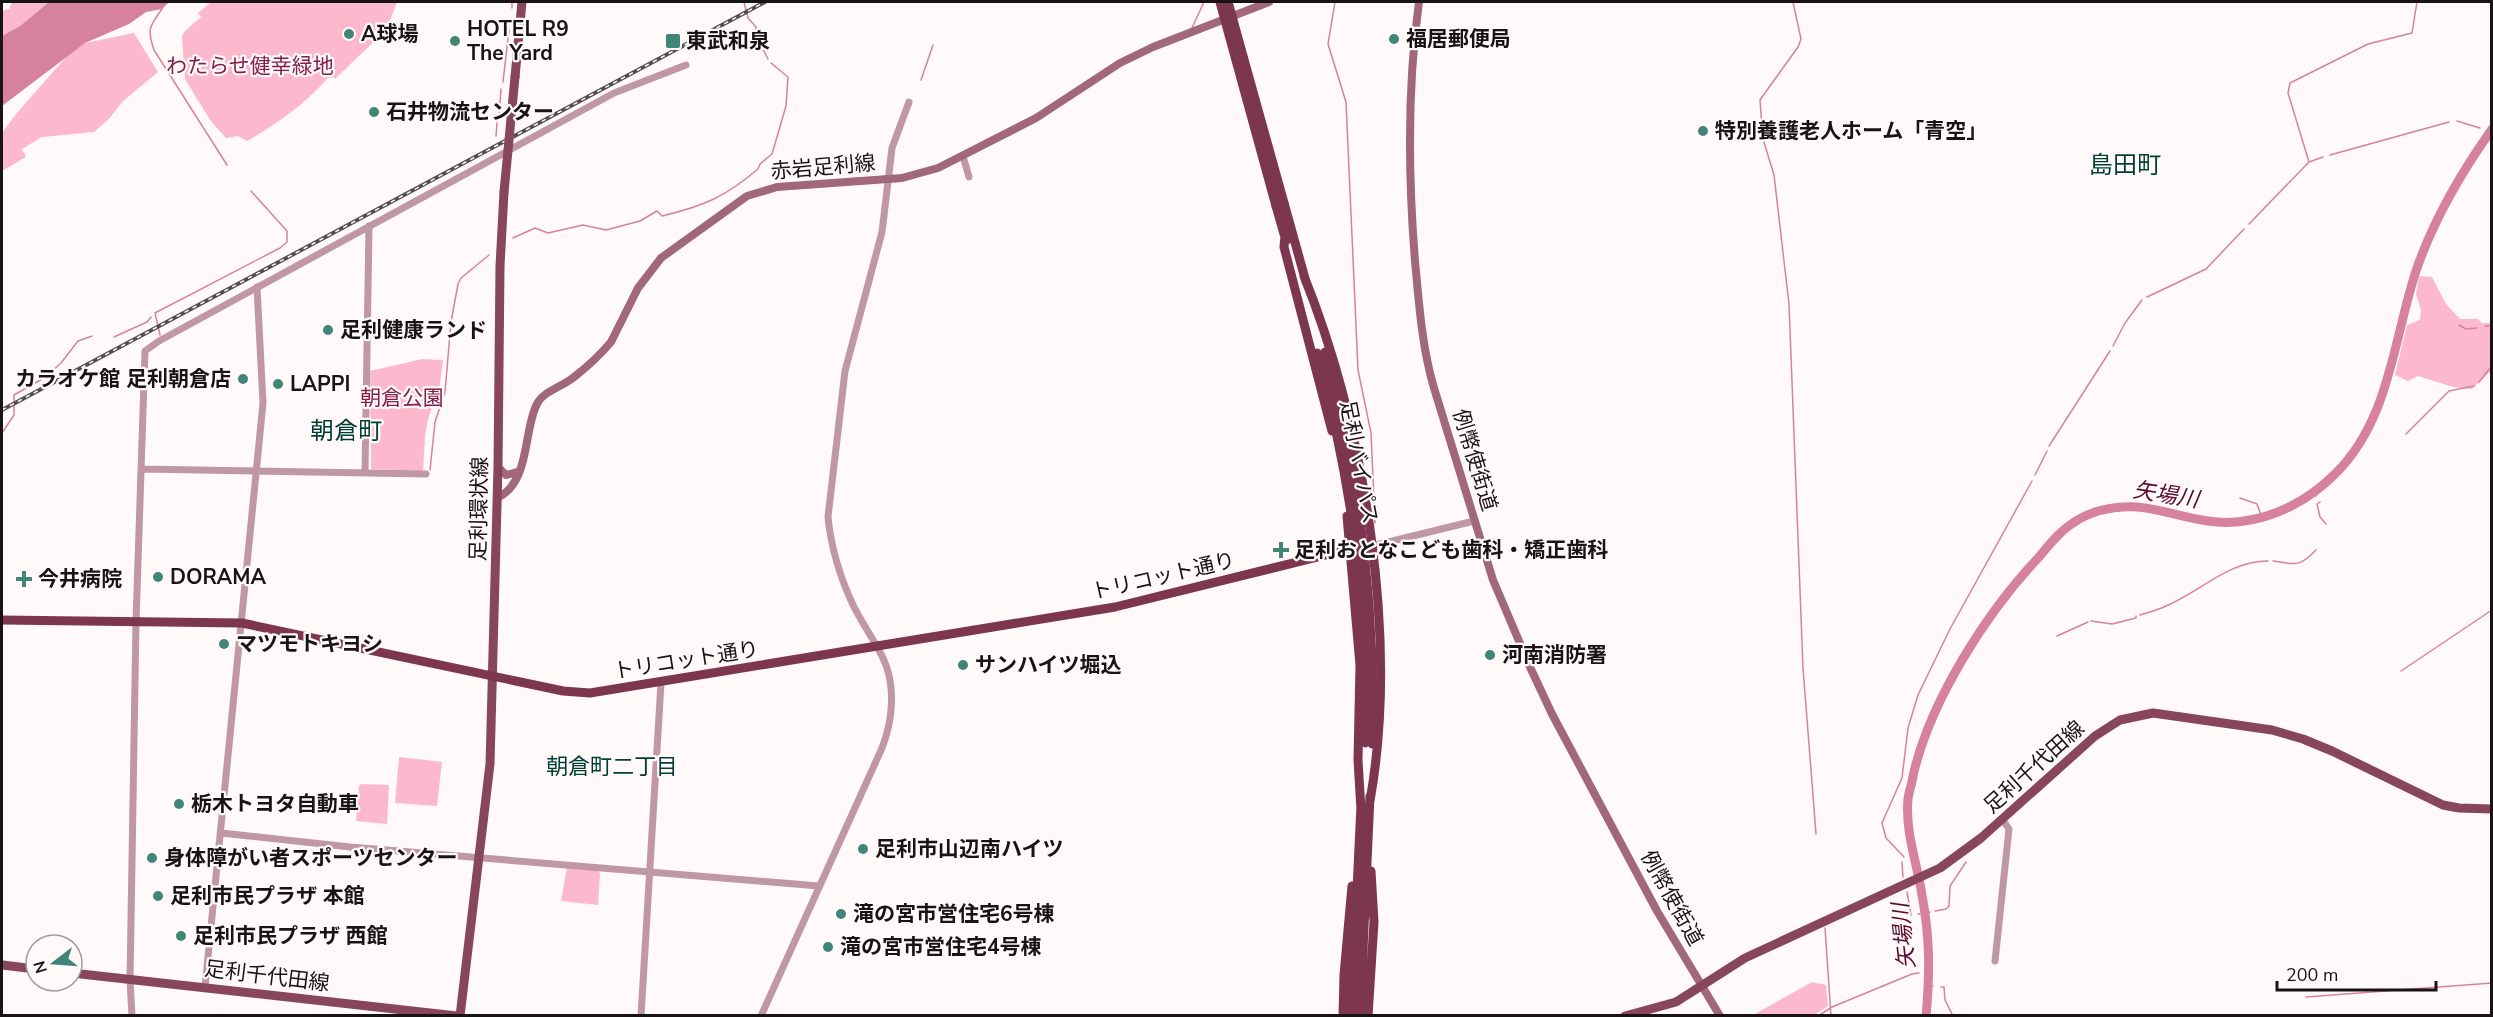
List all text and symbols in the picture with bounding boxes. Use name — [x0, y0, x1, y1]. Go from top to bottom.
place label: HOTEL R9 The Yard — [467, 15, 569, 67]
place label: A球場 — [361, 20, 419, 48]
place label: 福居郵便局 — [1406, 25, 1511, 53]
marker: A球場 — [342, 27, 356, 41]
place label: 東武和泉 — [686, 27, 770, 55]
marker: 東武和泉 — [664, 32, 682, 50]
marker: 福居郵便局 — [1387, 32, 1401, 46]
marker: HOTEL R9 The Yard — [448, 34, 462, 48]
park label: わたらせ健幸緑地 — [166, 52, 334, 80]
place label: 石井物流センター — [386, 98, 554, 126]
marker: 石井物流センター — [367, 105, 381, 119]
place label: 特別養護老人ホーム「青空」 — [1715, 117, 1987, 145]
marker: 特別養護老人ホーム「青空」 — [1696, 124, 1710, 138]
street label: 赤岩足利線 — [769, 148, 877, 186]
district label: 島田町 — [2089, 149, 2161, 181]
place label: 足利健康ランド — [340, 316, 487, 344]
marker: 足利健康ランド — [321, 323, 335, 337]
place label: カラオケ館 足利朝倉店 — [15, 365, 231, 393]
place label: LAPPI — [290, 370, 350, 398]
marker: カラオケ館 足利朝倉店 — [236, 372, 250, 386]
marker: LAPPI — [271, 377, 285, 391]
park label: 朝倉公園 — [360, 384, 444, 412]
street label: 足利バイパス — [1333, 398, 1385, 526]
street label: 例幣使街道 — [1446, 406, 1504, 514]
district label: 朝倉町 — [310, 415, 382, 447]
street label: 足利環状線 — [464, 456, 494, 562]
water label: 矢場川 — [2131, 475, 2203, 515]
place label: 足利おとなこども歯科・矯正歯科 — [1294, 536, 1608, 564]
marker: 足利おとなこども歯科・矯正歯科 — [1272, 541, 1290, 559]
street label: トリコット通り — [1088, 546, 1238, 606]
place label: DORAMA — [170, 563, 266, 591]
place label: 今井病院 — [38, 565, 122, 593]
marker: 今井病院 — [15, 570, 33, 588]
marker: DORAMA — [151, 570, 165, 584]
place label: マツモトキヨシ — [236, 630, 383, 658]
street label: トリコット通り — [611, 635, 761, 685]
marker: マツモトキヨシ — [217, 637, 231, 651]
place label: 河南消防署 — [1502, 641, 1607, 669]
marker: 河南消防署 — [1483, 648, 1497, 662]
place label: サンハイツ堀込 — [975, 651, 1122, 679]
marker: サンハイツ堀込 — [956, 658, 970, 672]
street label: 足利千代田線 — [1978, 714, 2090, 820]
district label: 朝倉町二丁目 — [546, 752, 678, 782]
place label: 栃木トヨタ自動車 — [191, 790, 359, 818]
marker: 栃木トヨタ自動車 — [172, 797, 186, 811]
place label: 足利市山辺南ハイツ — [875, 835, 1064, 863]
marker: 足利市山辺南ハイツ — [856, 842, 870, 856]
place label: 身体障がい者スポーツセンター — [164, 844, 458, 872]
street label: 例幣使街道 — [1634, 845, 1710, 951]
marker: 身体障がい者スポーツセンター — [145, 851, 159, 865]
place label: 足利市民プラザ 本館 — [170, 882, 365, 910]
marker: 足利市民プラザ 本館 — [151, 889, 165, 903]
place label: 滝の宮市営住宅6号棟 — [853, 900, 1055, 928]
water label: 矢場川 — [1885, 900, 1922, 970]
marker: 滝の宮市営住宅6号棟 — [834, 907, 848, 921]
place label: 足利市民プラザ 西館 — [193, 922, 388, 950]
marker: 足利市民プラザ 西館 — [174, 929, 188, 943]
north arrow — [24, 933, 84, 993]
place label: 滝の宮市営住宅4号棟 — [840, 933, 1042, 961]
marker: 滝の宮市営住宅4号棟 — [821, 940, 835, 954]
street label: 足利千代田線 — [203, 954, 331, 998]
scale bar — [2277, 954, 2436, 992]
text: N — [28, 958, 53, 976]
text: 200 m — [2286, 963, 2338, 987]

